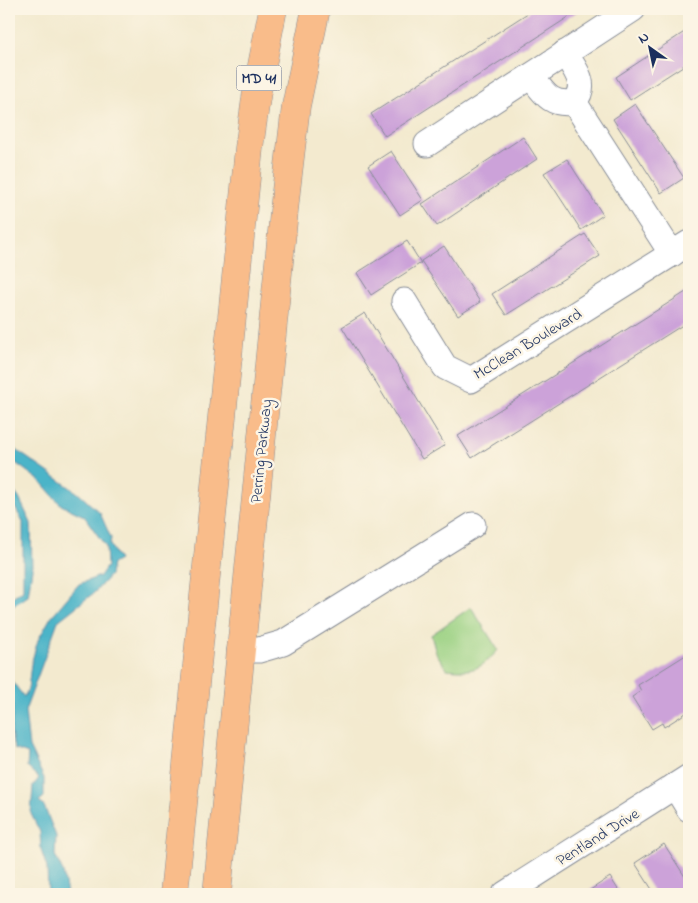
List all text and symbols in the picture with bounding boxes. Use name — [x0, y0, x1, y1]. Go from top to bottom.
north arrow — [626, 22, 676, 72]
text: N — [634, 27, 653, 50]
road number: MD 41 — [236, 66, 282, 90]
street label: McClean Boulevard — [469, 303, 587, 387]
street label: Perring Parkway — [245, 398, 279, 504]
street label: Pentland Drive — [552, 802, 645, 873]

